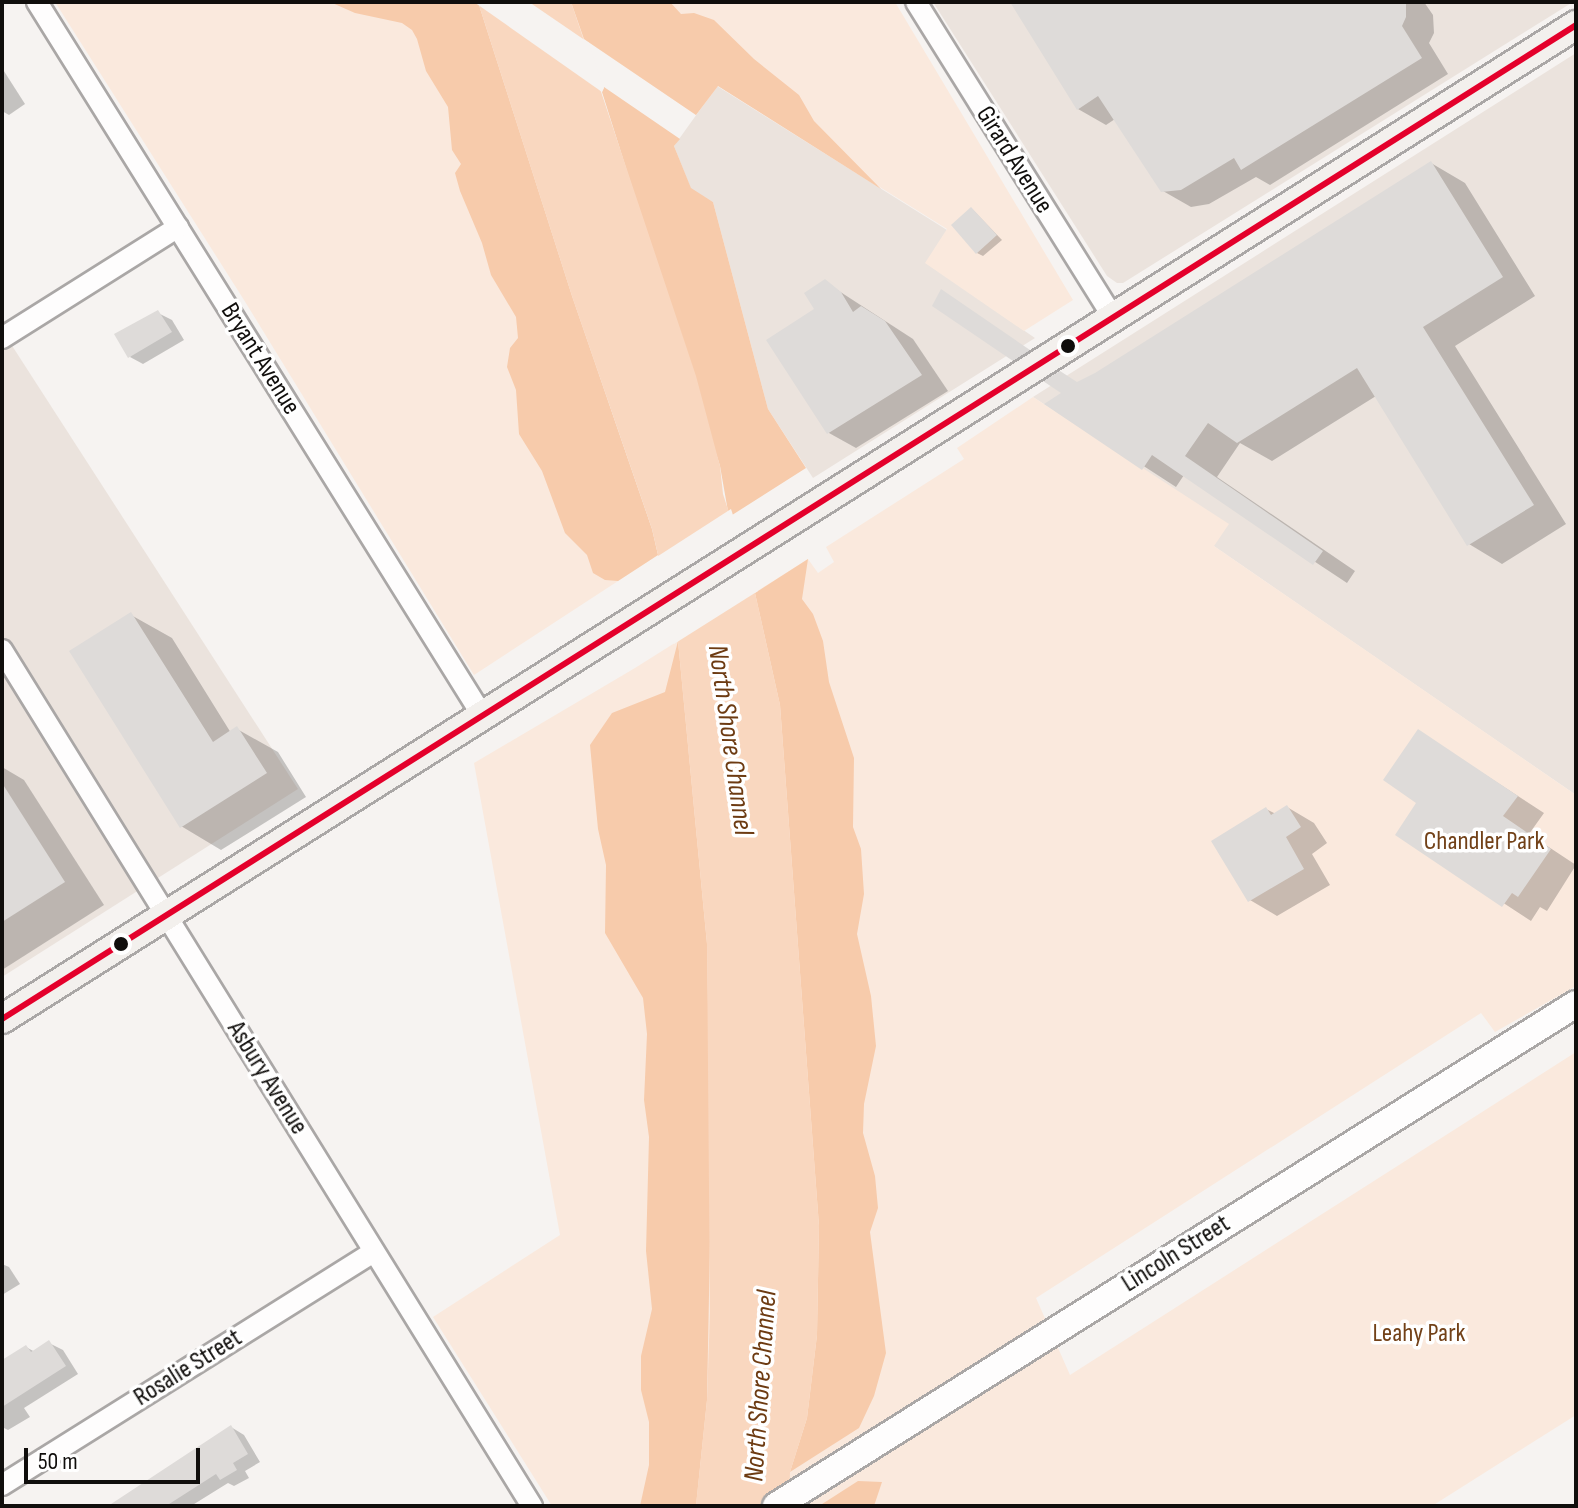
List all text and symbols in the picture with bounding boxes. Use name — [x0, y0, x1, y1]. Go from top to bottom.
street label: Girard Avenue — [969, 101, 1059, 219]
street label: Bryant Avenue — [213, 297, 307, 421]
unlabelled marker — [1060, 338, 1076, 354]
water label: North Shore Channel — [700, 643, 760, 837]
park label: Chandler Park — [1424, 826, 1544, 858]
unlabelled marker — [113, 936, 129, 952]
street label: Asbury Avenue — [220, 1016, 314, 1140]
street label: Lincoln Street — [1116, 1209, 1236, 1299]
water label: North Shore Channel — [738, 1289, 784, 1483]
park label: Leahy Park — [1372, 1318, 1466, 1350]
street label: Rosalie Street — [128, 1323, 248, 1413]
scale bar — [28, 1432, 204, 1482]
text: 50 m — [38, 1447, 78, 1476]

